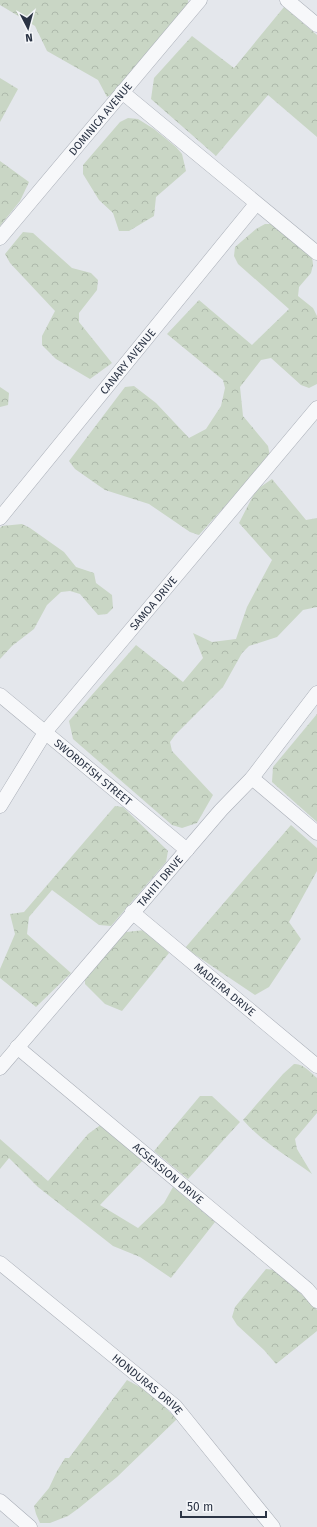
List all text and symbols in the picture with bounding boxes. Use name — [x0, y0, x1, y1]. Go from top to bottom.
north arrow — [8, 8, 48, 48]
text: N — [25, 31, 33, 44]
street label: DOMINICA AVENUE — [66, 80, 135, 158]
street label: CANARY AVENUE — [98, 326, 159, 397]
street label: SAMOA DRIVE — [127, 574, 180, 633]
street label: SWORDFISH STREET — [51, 737, 135, 809]
street label: TAHITI DRIVE — [135, 853, 186, 910]
street label: MADEIRA DRIVE — [191, 960, 258, 1019]
street label: ACSENSION DRIVE — [130, 1140, 206, 1207]
street label: HONDURAS DRIVE — [109, 1351, 185, 1417]
scale bar — [181, 1493, 266, 1519]
text: 50 m — [187, 1500, 213, 1514]

